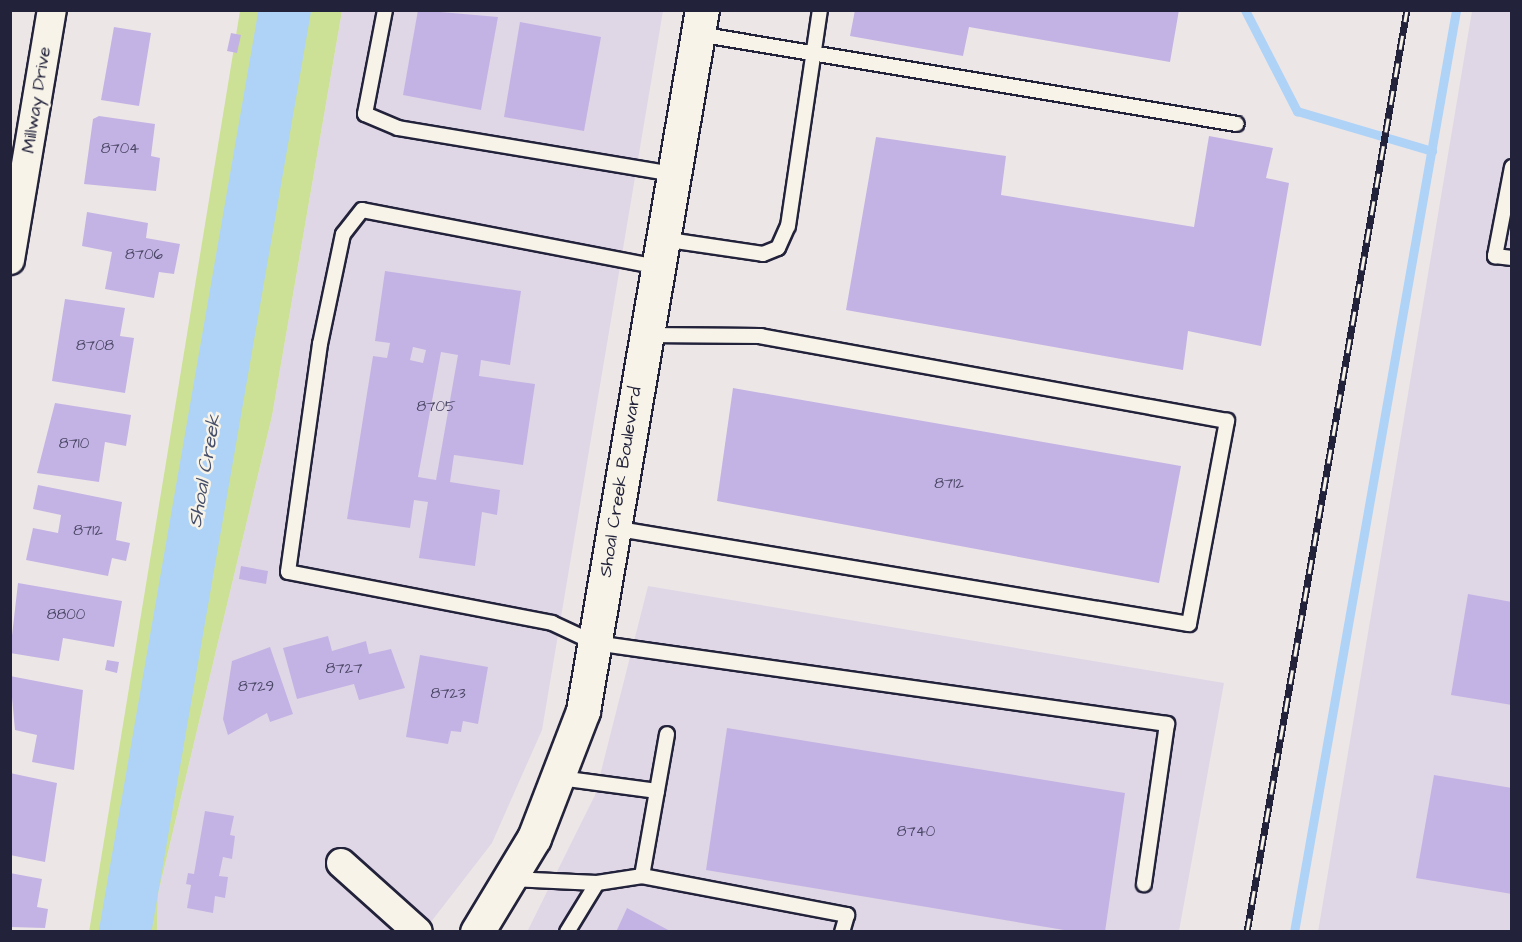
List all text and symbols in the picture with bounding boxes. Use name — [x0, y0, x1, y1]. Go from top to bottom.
street label: Millway Drive — [18, 45, 56, 155]
house number: 8704 — [101, 140, 139, 158]
house number: 8706 — [125, 246, 163, 264]
house number: 8708 — [76, 337, 114, 355]
street label: Shoal Creek Boulevard — [595, 385, 647, 579]
house number: 8705 — [416, 398, 456, 416]
water label: Shoal Creek — [183, 413, 227, 529]
house number: 8710 — [59, 435, 89, 453]
house number: 8712 — [934, 475, 964, 493]
house number: 8712 — [73, 522, 103, 540]
house number: 8800 — [47, 606, 85, 624]
house number: 8727 — [326, 660, 362, 678]
house number: 8729 — [238, 678, 274, 696]
house number: 8723 — [430, 685, 466, 703]
house number: 8740 — [897, 823, 935, 841]

